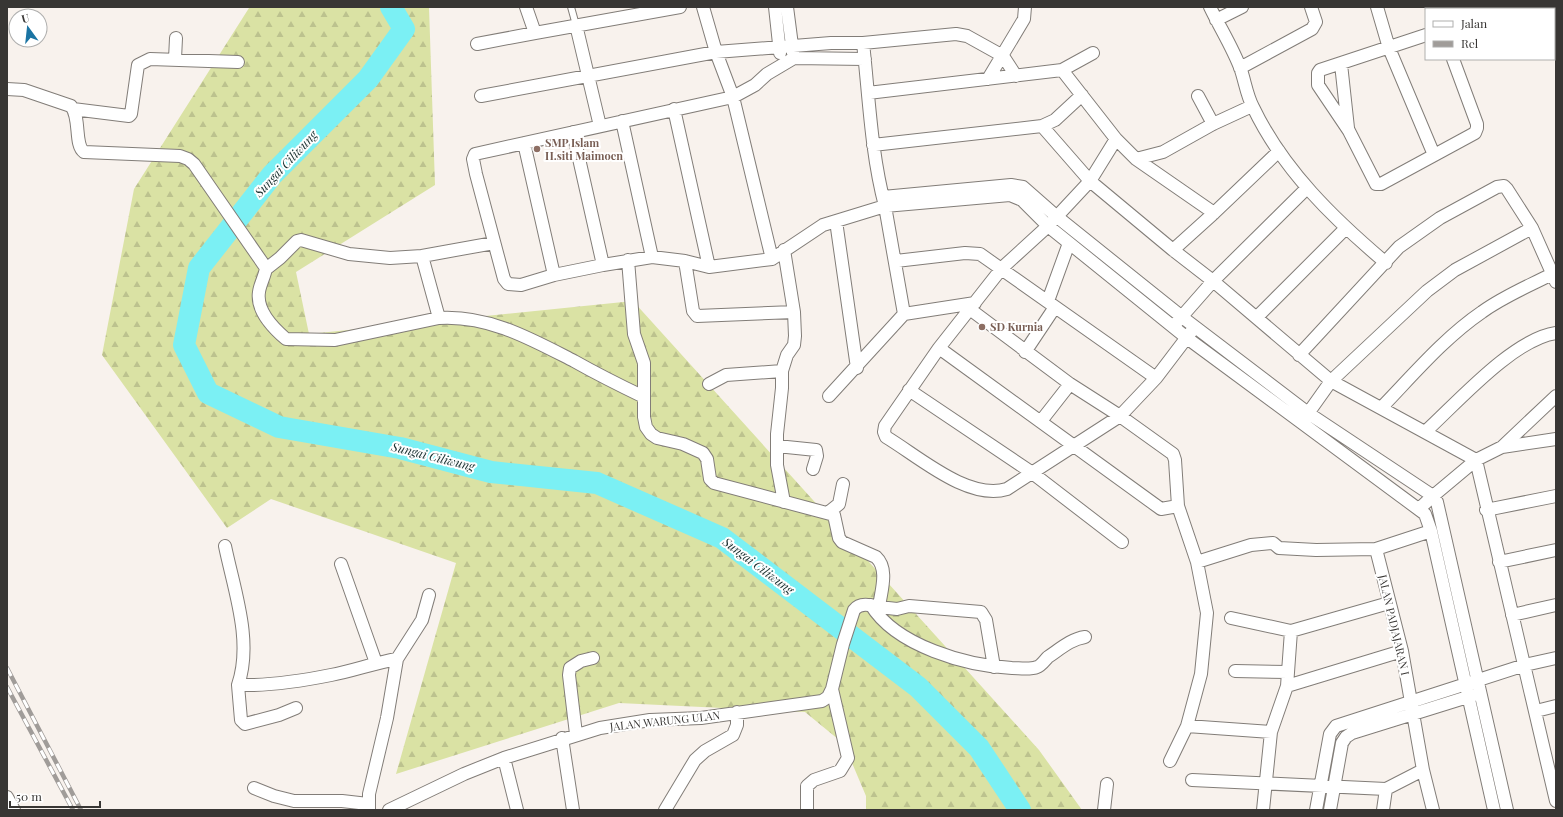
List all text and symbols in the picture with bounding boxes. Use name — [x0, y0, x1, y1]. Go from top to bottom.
north arrow — [8, 8, 48, 48]
legend — [1425, 8, 1555, 60]
text: U — [20, 10, 31, 26]
text: Jalan — [1460, 15, 1487, 31]
text: Rel — [1461, 35, 1479, 51]
water label: Sungai Ciliwung — [250, 126, 321, 201]
place label: SMP Islam H.siti Maimoen — [545, 135, 623, 163]
marker: SMP Islam H.siti Maimoen — [532, 144, 542, 154]
place label: SD Kurnia — [990, 319, 1043, 334]
marker: SD Kurnia — [977, 322, 987, 332]
water label: Sungai Ciliwung — [389, 438, 478, 474]
water label: Sungai Ciliwung — [719, 533, 799, 598]
street label: JALAN PADJAJARAN I — [1375, 572, 1413, 677]
street label: JALAN WARUNG ULAN — [608, 707, 721, 734]
scale bar — [10, 783, 100, 809]
text: 50 m — [16, 788, 42, 804]

